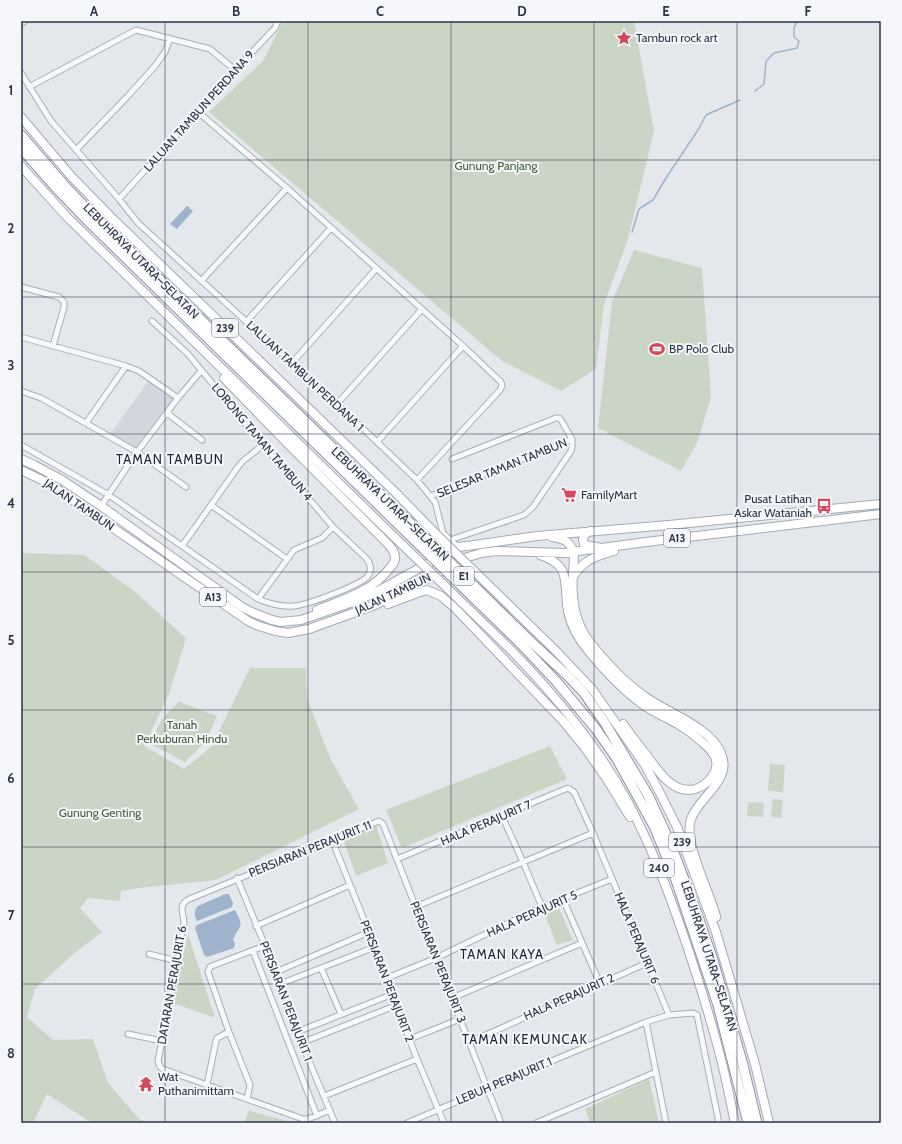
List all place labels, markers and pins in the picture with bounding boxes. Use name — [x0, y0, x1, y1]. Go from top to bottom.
place icon: Tambun rock art — [615, 29, 633, 47]
place label: Tambun rock art — [636, 30, 718, 45]
sports icon: BP Polo Club — [648, 340, 666, 358]
place label: BP Polo Club — [669, 341, 735, 356]
supermarket icon: FamilyMart — [560, 486, 578, 504]
place label: FamilyMart — [581, 487, 637, 502]
place label: Pusat Latihan Askar Wataniah — [734, 491, 812, 520]
bus stop icon: Pusat Latihan Askar Wataniah — [815, 497, 833, 515]
place label: Wat Puthanimittam — [158, 1069, 234, 1098]
temple icon: Wat Puthanimittam — [137, 1075, 155, 1093]

